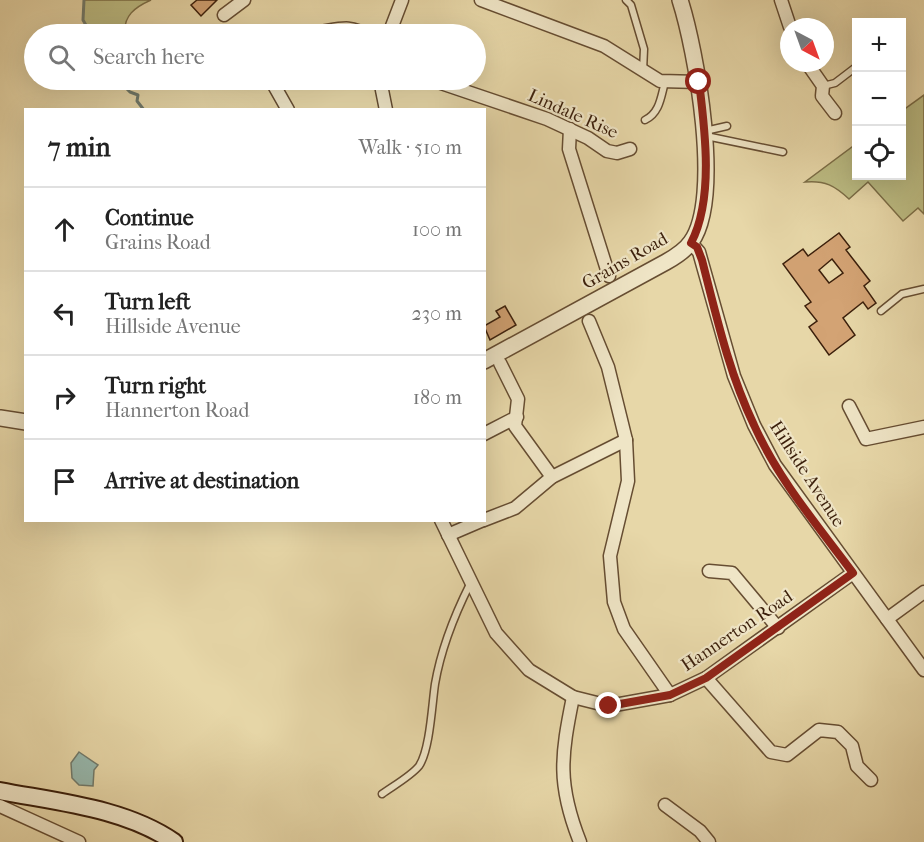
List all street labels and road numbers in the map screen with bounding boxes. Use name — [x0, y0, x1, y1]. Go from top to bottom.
street label: Lindale Rise — [525, 85, 621, 143]
street label: Grains Road — [579, 228, 672, 294]
street label: Hillside Avenue — [765, 417, 849, 531]
street label: Hannerton Road — [677, 586, 797, 676]

